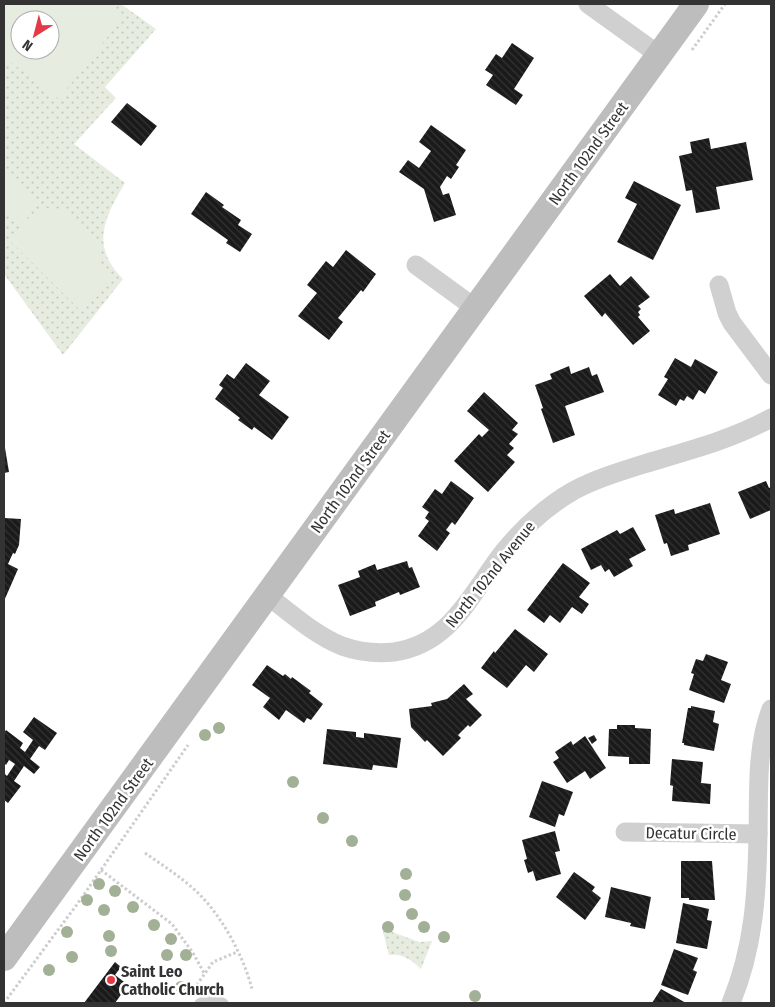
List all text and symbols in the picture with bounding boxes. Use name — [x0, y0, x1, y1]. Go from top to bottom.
north arrow — [10, 10, 60, 60]
text: N — [19, 36, 36, 54]
street label: North 102nd Street — [545, 97, 633, 209]
street label: North 102nd Street — [307, 425, 395, 537]
street label: North 102nd Avenue — [442, 517, 539, 631]
street label: North 102nd Street — [70, 753, 158, 865]
street label: Decatur Circle — [645, 823, 737, 844]
place label: Saint Leo Catholic Church — [121, 962, 224, 999]
marker: Saint Leo Catholic Church — [105, 974, 117, 986]

